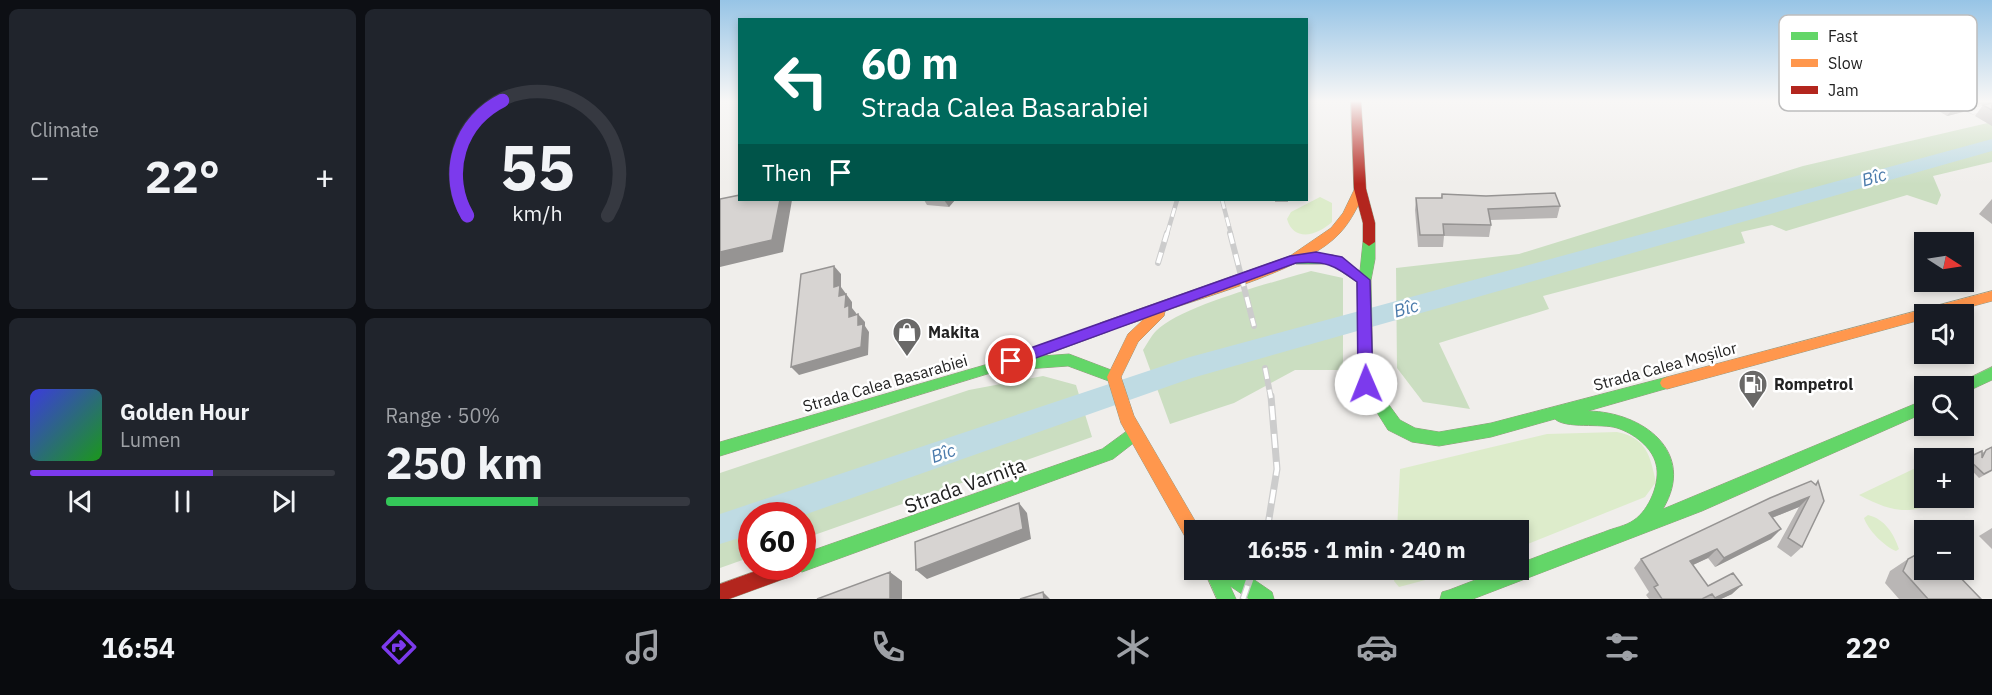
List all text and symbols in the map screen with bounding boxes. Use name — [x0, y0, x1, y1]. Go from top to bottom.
legend — [1779, 15, 1977, 111]
text: Fast — [1828, 26, 1858, 46]
text: 60 m — [861, 36, 959, 91]
icon: left — [762, 42, 840, 120]
text: Slow — [1828, 53, 1863, 73]
text: Jam — [1828, 80, 1859, 100]
text: Strada Calea Basarabiei — [861, 89, 1149, 124]
text: Climate — [30, 116, 99, 143]
text: 55 — [500, 126, 575, 207]
text: 22° — [145, 147, 220, 205]
text: − — [30, 155, 50, 198]
text: + — [315, 155, 335, 198]
icon: arrive — [824, 156, 857, 189]
text: Then — [762, 158, 812, 187]
water label: Bîc — [1859, 162, 1889, 191]
text: km/h — [513, 199, 563, 227]
north arrow — [1914, 232, 1974, 292]
map controls — [1914, 232, 1974, 580]
water label: Bîc — [1391, 293, 1421, 322]
button: sound — [1914, 304, 1974, 364]
shop icon: Makita — [891, 316, 923, 358]
place label: Makita — [928, 322, 979, 342]
pin — [985, 335, 1036, 386]
street label: Strada Calea Moșilor — [1591, 337, 1739, 395]
icon: arrive — [994, 344, 1027, 377]
street label: Strada Calea Basarabiei — [800, 350, 970, 416]
position arrow — [1334, 352, 1398, 416]
fuel station icon: Rompetrol — [1737, 368, 1769, 410]
place label: Rompetrol — [1774, 374, 1853, 394]
button: search — [1914, 376, 1974, 436]
text: Golden Hour — [120, 397, 249, 426]
text: Range · 50% — [386, 402, 500, 429]
text: Lumen — [120, 426, 181, 453]
text: 250 km — [386, 433, 543, 491]
water label: Bîc — [928, 438, 959, 468]
button: + — [1914, 448, 1974, 508]
street label: Strada Varnița — [901, 450, 1030, 519]
icon: previous — [64, 485, 97, 518]
icon: pause — [166, 485, 199, 518]
icon: next — [267, 485, 300, 518]
speed limit sign: 60 — [738, 502, 816, 580]
button: − — [1914, 520, 1974, 580]
text: 16:55 · 1 min · 240 m — [1247, 535, 1466, 564]
icon: directions — [378, 626, 420, 668]
icon: music — [622, 626, 664, 668]
icon: phone — [867, 626, 909, 668]
icon: climate — [1112, 626, 1154, 668]
icon: car — [1356, 626, 1398, 668]
icon: filters — [1601, 626, 1643, 668]
text: 16:54 — [101, 630, 175, 665]
text: 22° — [1846, 630, 1891, 665]

